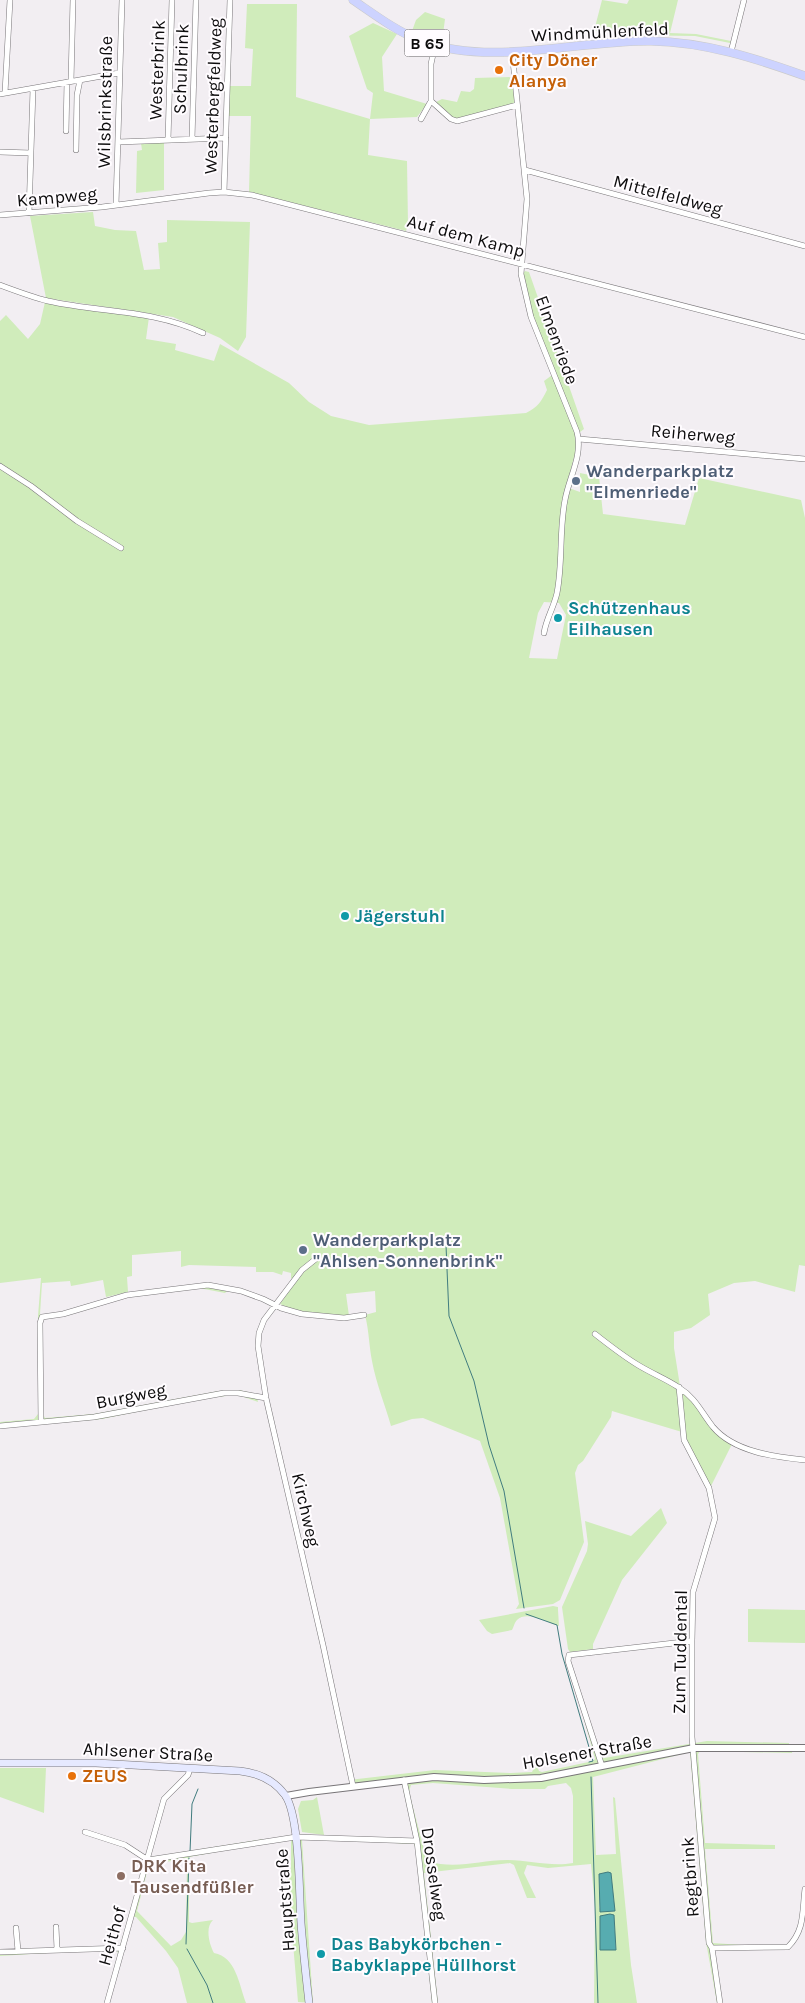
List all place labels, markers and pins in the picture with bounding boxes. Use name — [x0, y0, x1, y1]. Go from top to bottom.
place label: City Döner Alanya — [509, 49, 597, 92]
marker: City Döner Alanya — [493, 64, 505, 76]
place label: Wanderparkplatz "Elmenriede" — [586, 460, 734, 503]
marker: Wanderparkplatz "Elmenriede" — [570, 475, 582, 487]
place label: Schützenhaus Eilhausen — [568, 597, 691, 640]
marker: Schützenhaus Eilhausen — [552, 612, 564, 624]
place label: Jägerstuhl — [355, 905, 445, 927]
marker: Jägerstuhl — [339, 910, 351, 922]
place label: Wanderparkplatz "Ahlsen-Sonnenbrink" — [313, 1229, 503, 1272]
marker: Wanderparkplatz "Ahlsen-Sonnenbrink" — [297, 1244, 309, 1256]
place label: ZEUS — [82, 1765, 128, 1787]
marker: ZEUS — [66, 1770, 78, 1782]
place label: DRK Kita Tausendfüßler — [131, 1855, 254, 1898]
marker: DRK Kita Tausendfüßler — [115, 1870, 127, 1882]
place label: Das Babykörbchen - Babyklappe Hüllhorst — [331, 1933, 516, 1976]
marker: Das Babykörbchen - Babyklappe Hüllhorst — [315, 1948, 327, 1960]

